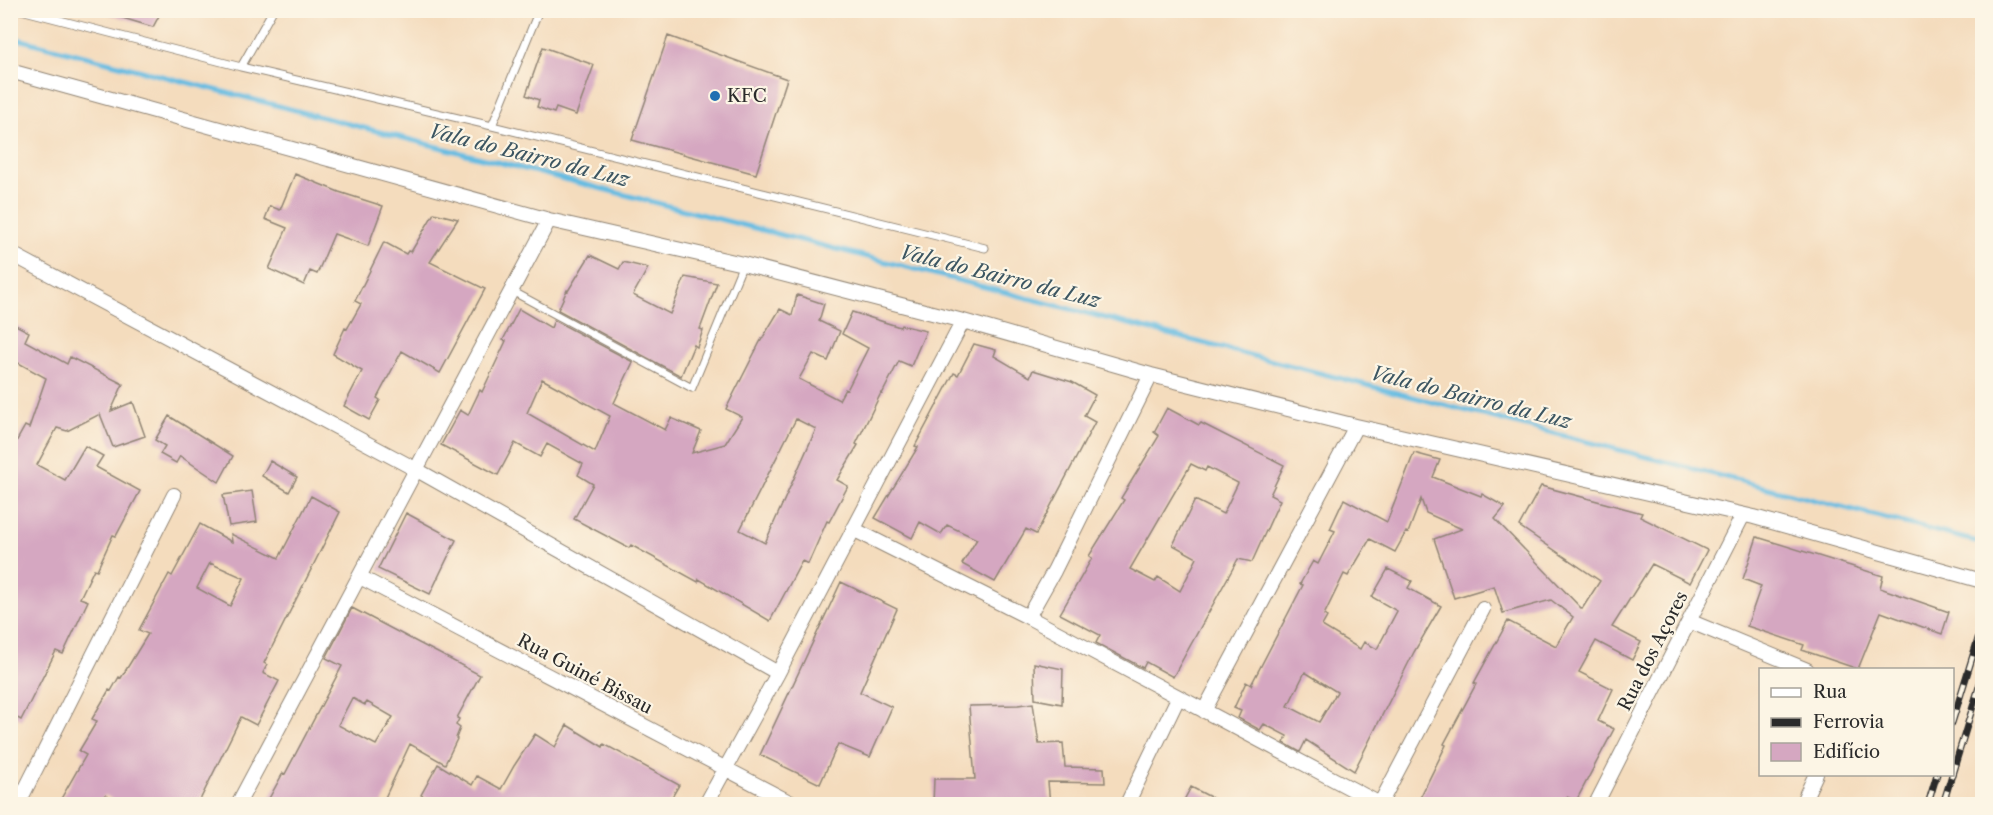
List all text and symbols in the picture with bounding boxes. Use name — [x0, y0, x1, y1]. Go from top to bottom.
place label: KFC — [727, 85, 767, 107]
marker: KFC — [708, 89, 722, 103]
water label: Vala do Bairro da Luz — [426, 118, 633, 192]
water label: Vala do Bairro da Luz — [897, 239, 1104, 313]
water label: Vala do Bairro da Luz — [1368, 360, 1575, 434]
street label: Rua dos Açores — [1613, 588, 1693, 714]
street label: Rua Guiné Bissau — [514, 629, 656, 719]
legend — [1759, 668, 1954, 776]
text: Rua — [1813, 681, 1847, 703]
text: Ferrovia — [1813, 711, 1885, 733]
text: Edifício — [1813, 741, 1880, 763]

